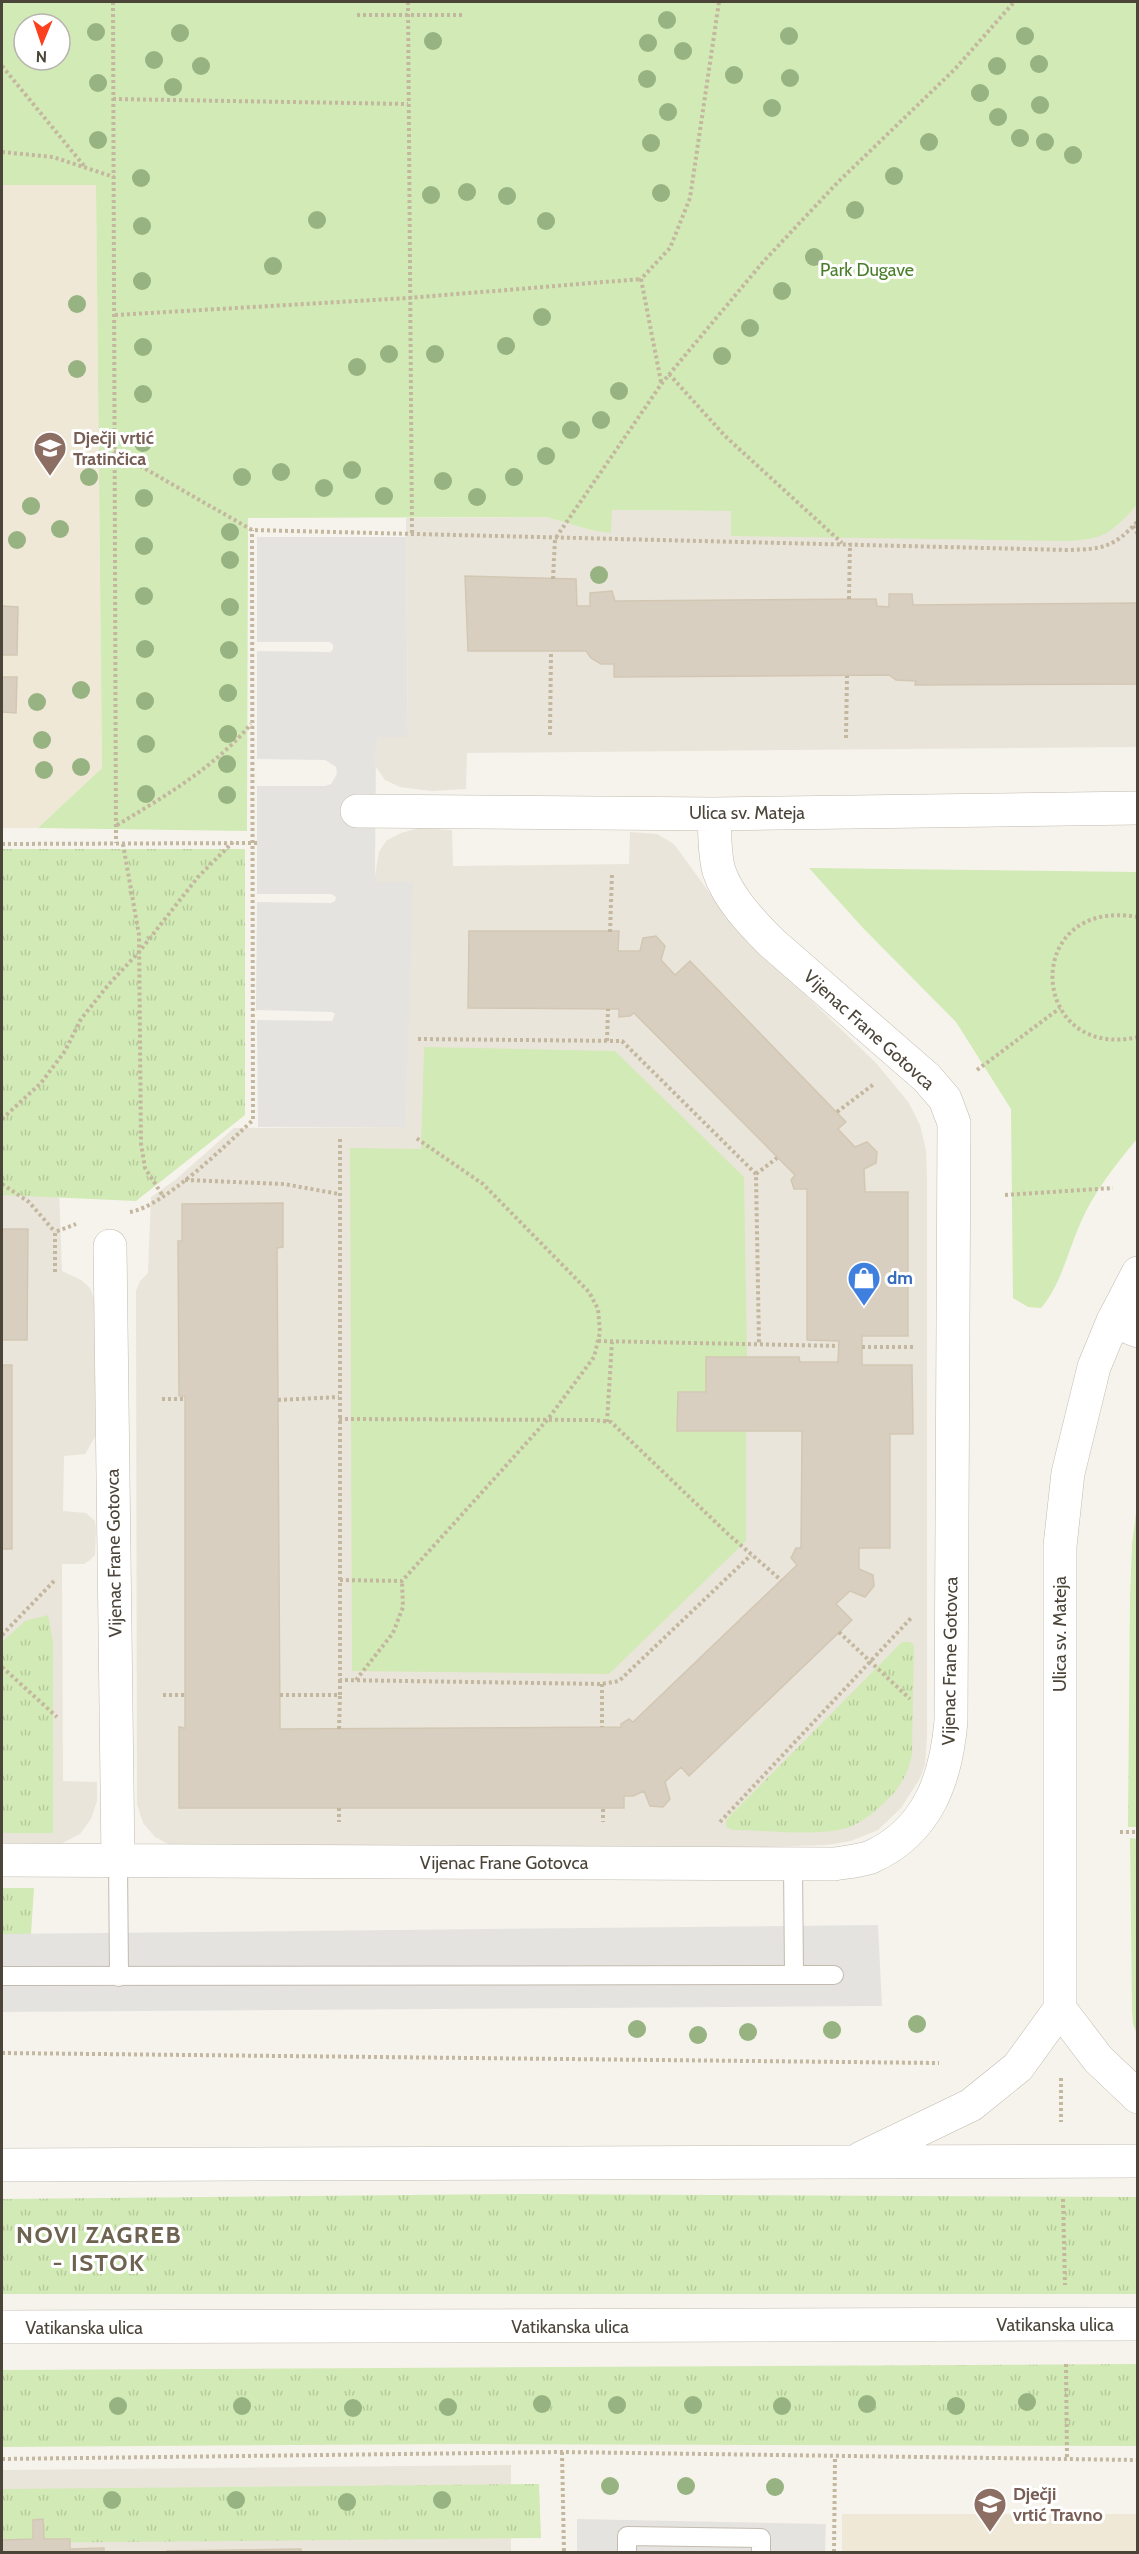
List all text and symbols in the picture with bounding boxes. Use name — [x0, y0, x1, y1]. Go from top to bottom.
north arrow — [12, 12, 72, 72]
text: N — [36, 47, 47, 66]
park label: Park Dugave — [820, 259, 914, 281]
place label: Dječji vrtić Tratinčica — [73, 427, 154, 470]
school or university icon: Dječji vrtić Tratinčica — [32, 430, 68, 477]
street label: Ulica sv. Mateja — [689, 802, 805, 824]
street label: Vijenac Frane Gotovca — [799, 965, 939, 1095]
shop icon: dm — [846, 1260, 882, 1307]
place label: dm — [887, 1267, 913, 1289]
street label: Vijenac Frane Gotovca — [102, 1468, 126, 1638]
street label: Vijenac Frane Gotovca — [938, 1576, 962, 1746]
street label: Ulica sv. Mateja — [1049, 1576, 1071, 1692]
street label: Vijenac Frane Gotovca — [420, 1852, 589, 1874]
district label: NOVI ZAGREB - ISTOK — [16, 2220, 182, 2277]
street label: Vatikanska ulica — [996, 2314, 1114, 2336]
street label: Vatikanska ulica — [511, 2316, 629, 2338]
street label: Vatikanska ulica — [25, 2317, 143, 2339]
place label: Dječji vrtić Travno — [1013, 2483, 1103, 2526]
school or university icon: Dječji vrtić Travno — [972, 2486, 1008, 2533]

